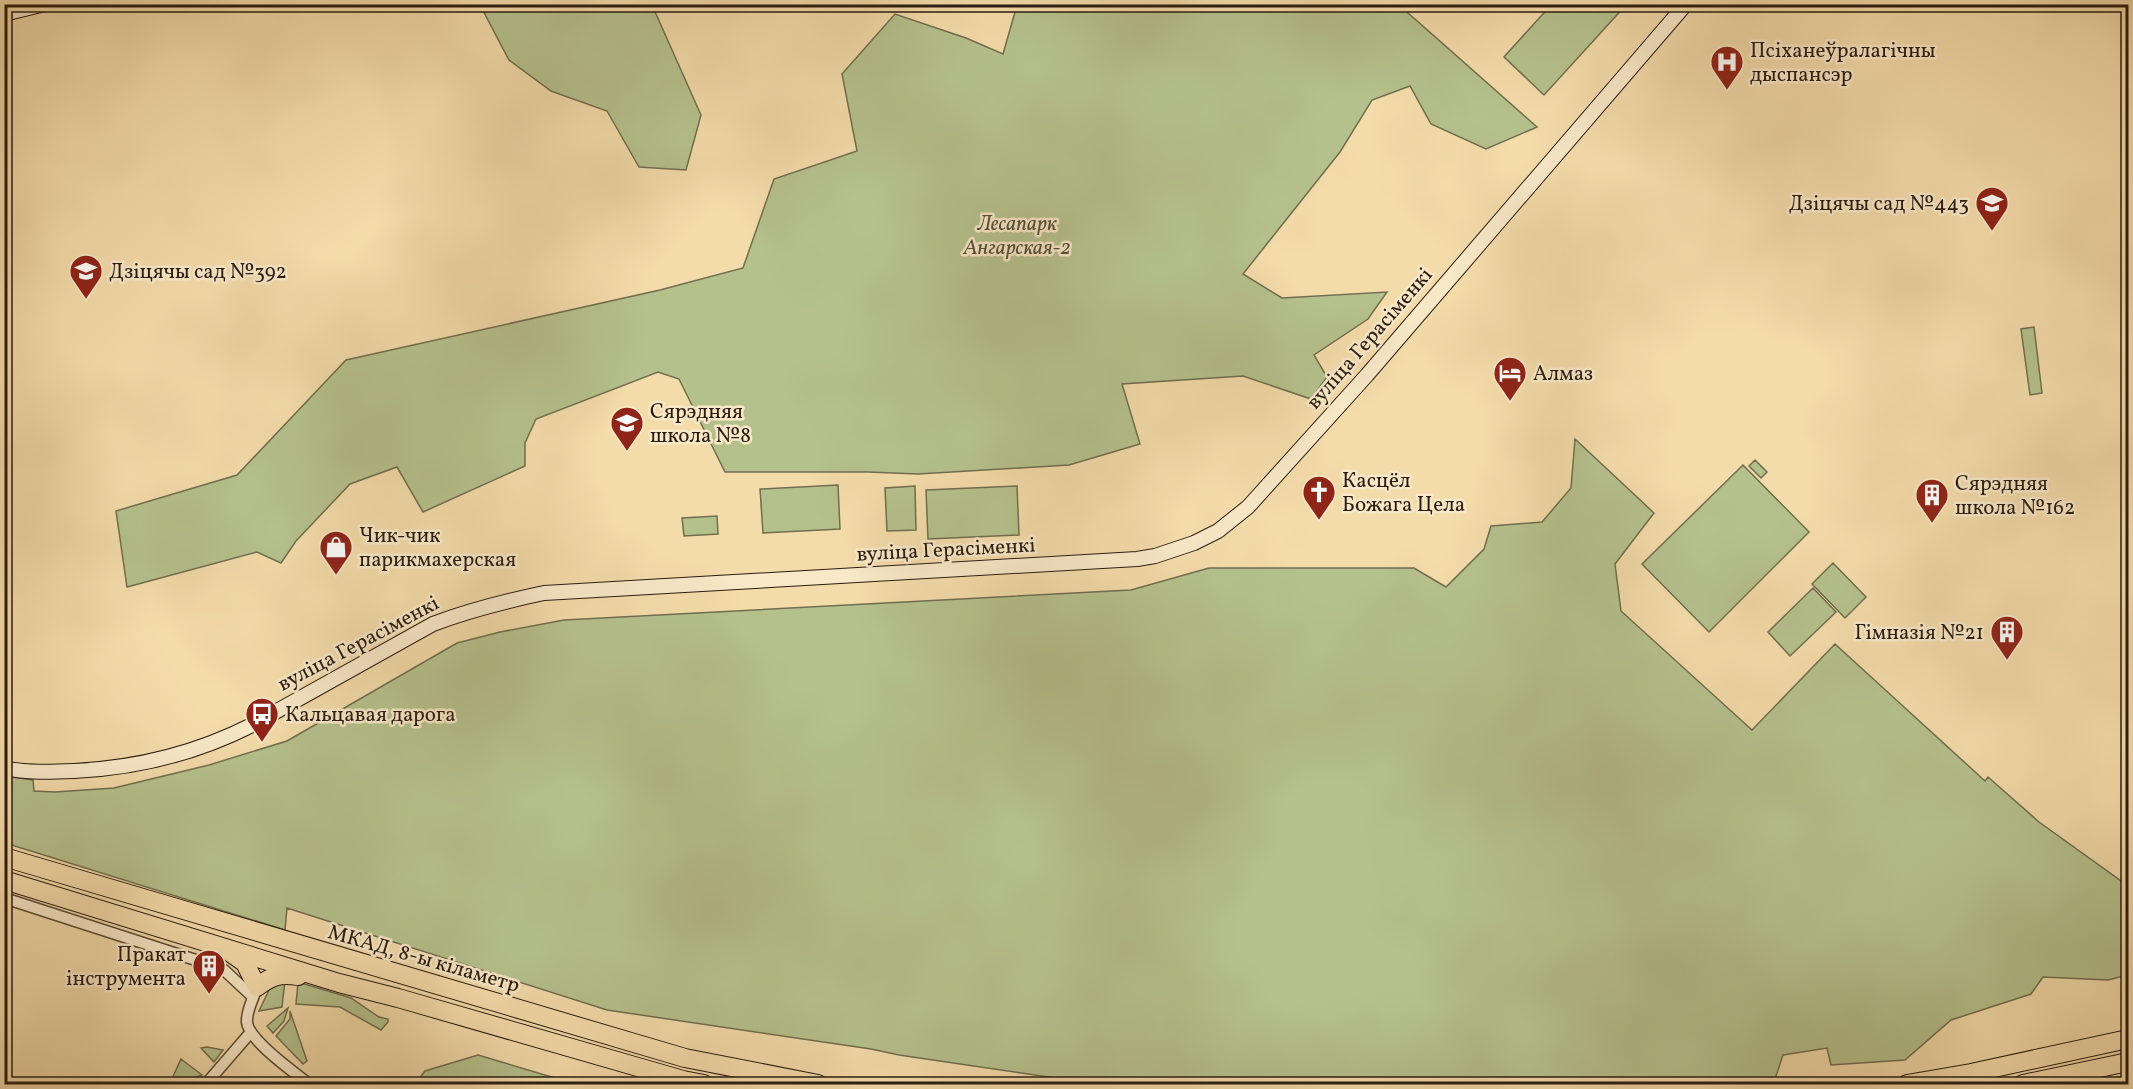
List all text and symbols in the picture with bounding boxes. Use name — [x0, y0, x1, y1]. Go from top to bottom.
place label: Псіханеўралагічны дыспансэр — [1750, 37, 1936, 90]
hospital icon: Псіханеўралагічны дыспансэр — [1709, 44, 1745, 91]
school or university icon: Дзіцячы сад №443 — [1974, 185, 2010, 232]
place label: Дзіцячы сад №443 — [1789, 190, 1969, 219]
park label: Лесапарк Ангарская-2 — [962, 210, 1071, 263]
school or university icon: Дзіцячы сад №392 — [68, 253, 104, 300]
place label: Дзіцячы сад №392 — [109, 258, 287, 287]
street label: вуліца Герасіменкі — [1300, 262, 1440, 416]
hotel icon: Алмаз — [1492, 355, 1528, 402]
place label: Алмаз — [1533, 360, 1593, 389]
place label: Сярэдняя школа №8 — [650, 398, 751, 451]
school or university icon: Сярэдняя школа №8 — [609, 405, 645, 452]
place label: Касцёл Божага Цела — [1342, 467, 1465, 520]
place label: Сярэдняя школа №162 — [1955, 470, 2075, 523]
church icon: Касцёл Божага Цела — [1301, 474, 1337, 521]
building icon: Сярэдняя школа №162 — [1914, 477, 1950, 524]
place label: Чик-чик парикмахерская — [359, 522, 516, 575]
shop icon: Чик-чик парикмахерская — [318, 529, 354, 576]
street label: вуліца Герасіменкі — [856, 531, 1036, 570]
street label: вуліца Герасіменкі — [273, 589, 445, 699]
building icon: Гімназія №21 — [1989, 614, 2025, 661]
place label: Гімназія №21 — [1855, 619, 1984, 648]
bus stop icon: Кальцавая дарога — [244, 696, 280, 743]
place label: Кальцавая дарога — [285, 701, 456, 730]
street label: МКАД, 8-ы кіламетр — [324, 918, 523, 1001]
place label: Пракат інструмента — [66, 941, 186, 994]
building icon: Пракат інструмента — [191, 948, 227, 995]

